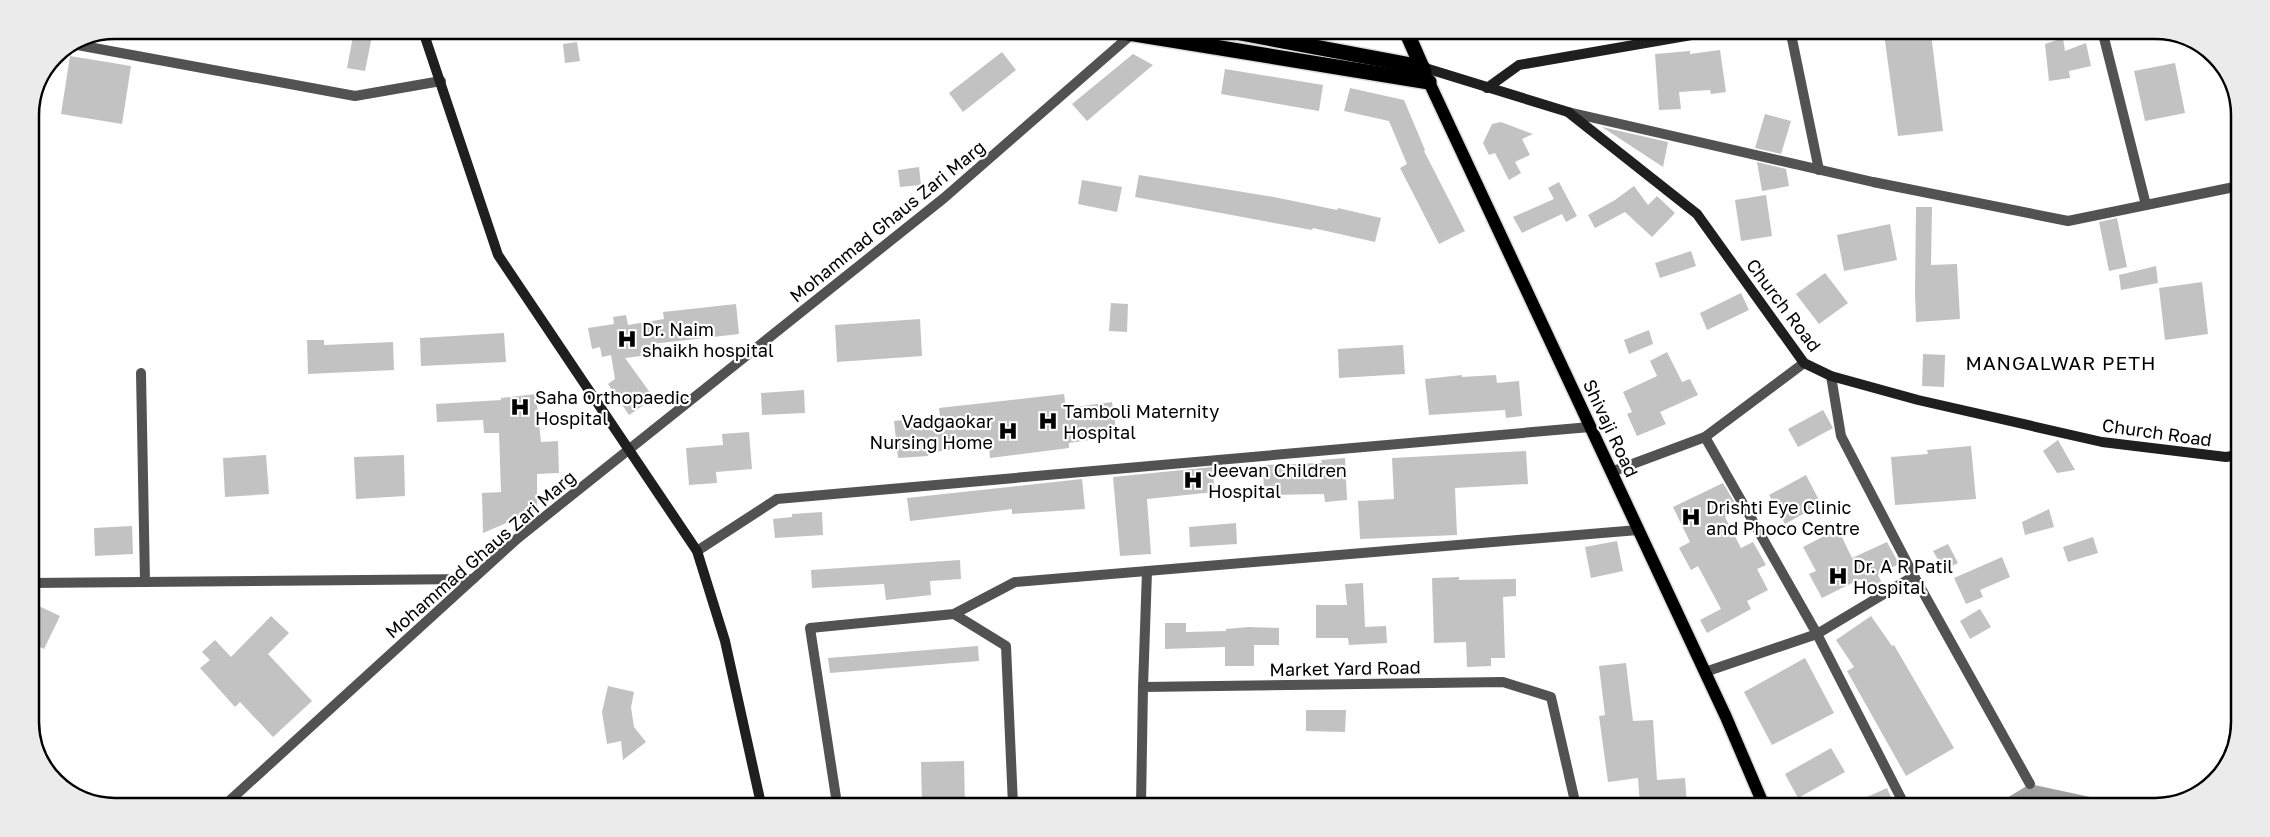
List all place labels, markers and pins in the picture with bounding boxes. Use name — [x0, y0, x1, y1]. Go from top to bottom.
place label: Dr. Naim shaikh hospital — [642, 318, 774, 361]
hospital icon: Dr. Naim shaikh hospital — [616, 328, 638, 350]
place label: Saha Orthopaedic Hospital — [535, 386, 690, 429]
hospital icon: Saha Orthopaedic Hospital — [509, 396, 531, 418]
place label: Tamboli Maternity Hospital — [1063, 400, 1219, 443]
place label: Vadgaokar Nursing Home — [870, 410, 993, 453]
hospital icon: Tamboli Maternity Hospital — [1037, 410, 1059, 432]
hospital icon: Vadgaokar Nursing Home — [997, 420, 1019, 442]
place label: Jeevan Children Hospital — [1208, 459, 1347, 502]
hospital icon: Jeevan Children Hospital — [1182, 469, 1204, 491]
place label: Drishti Eye Clinic and Phoco Centre — [1706, 496, 1860, 539]
hospital icon: Drishti Eye Clinic and Phoco Centre — [1680, 506, 1702, 528]
place label: Dr. A R Patil Hospital — [1853, 555, 1953, 598]
hospital icon: Dr. A R Patil Hospital — [1827, 565, 1849, 587]

